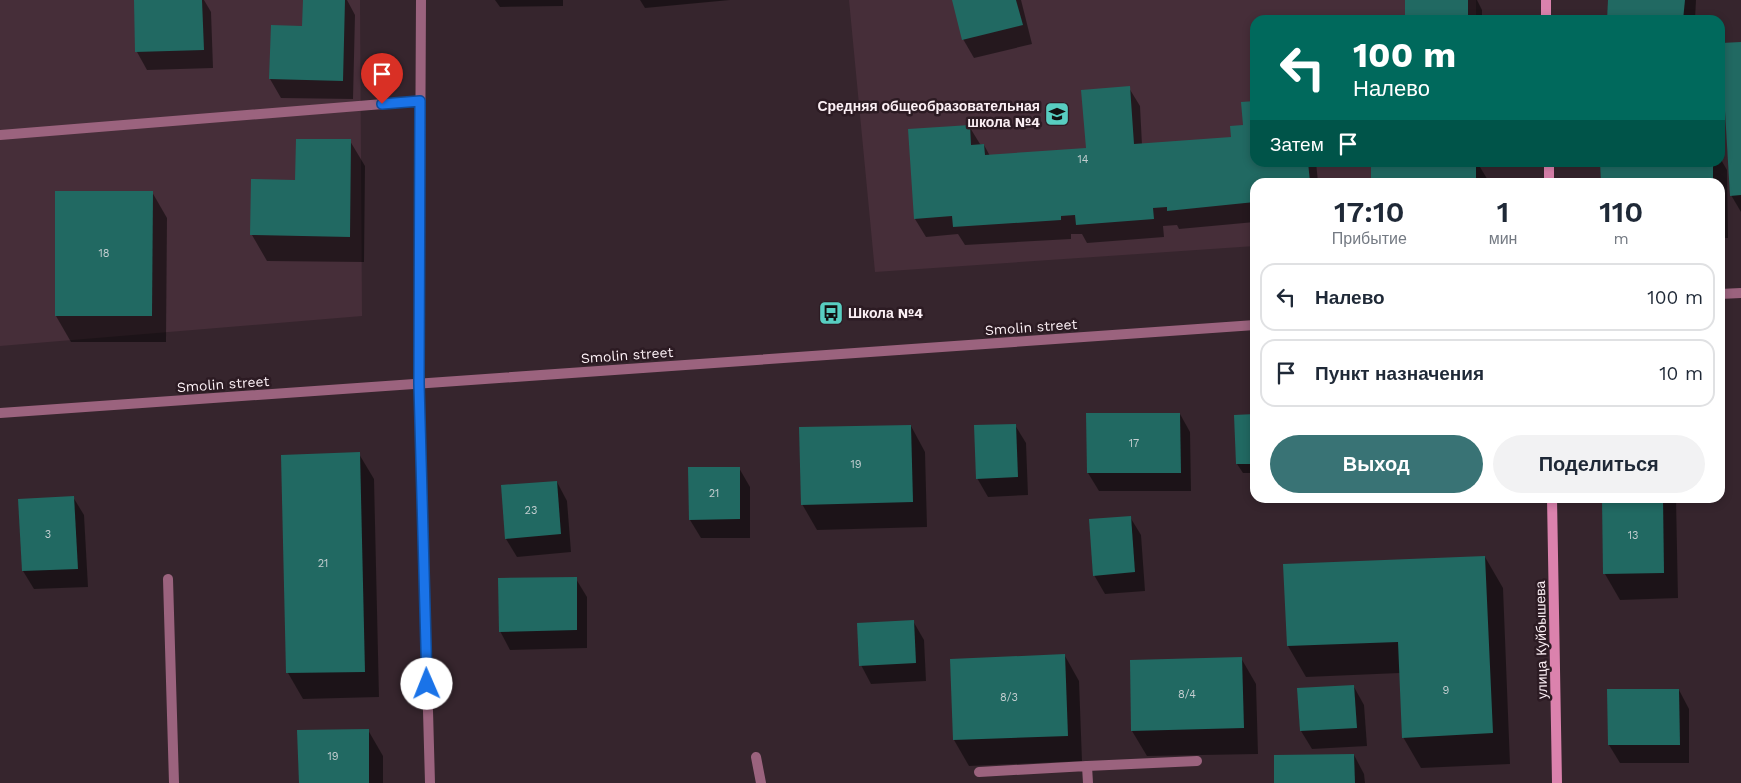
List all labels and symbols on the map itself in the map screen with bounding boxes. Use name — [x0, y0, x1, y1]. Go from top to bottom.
pin — [361, 53, 403, 104]
place label: Средняя общеобразовательная школа №4 — [817, 98, 1040, 130]
school or university icon: Средняя общеобразовательная школа №4 — [1044, 101, 1070, 127]
house number: 14 — [1077, 153, 1089, 166]
house number: 18 — [98, 247, 110, 260]
bus stop icon: Школа №4 — [818, 300, 844, 326]
place label: Школа №4 — [848, 305, 923, 321]
street label: Smolin street — [984, 316, 1078, 338]
street label: Smolin street — [580, 344, 674, 366]
street label: Smolin street — [176, 373, 270, 395]
house number: 17 — [1129, 437, 1139, 450]
house number: 19 — [850, 458, 862, 471]
house number: 21 — [709, 487, 719, 500]
house number: 23 — [525, 504, 537, 517]
house number: 3 — [45, 528, 51, 541]
house number: 13 — [1628, 529, 1638, 542]
house number: 21 — [318, 557, 328, 570]
street label: улица Куйбышева — [1532, 580, 1550, 699]
position arrow — [400, 657, 452, 709]
house number: 9 — [1443, 684, 1450, 697]
house number: 8/4 — [1178, 688, 1196, 701]
house number: 8/3 — [1000, 691, 1018, 704]
house number: 19 — [327, 750, 339, 763]

